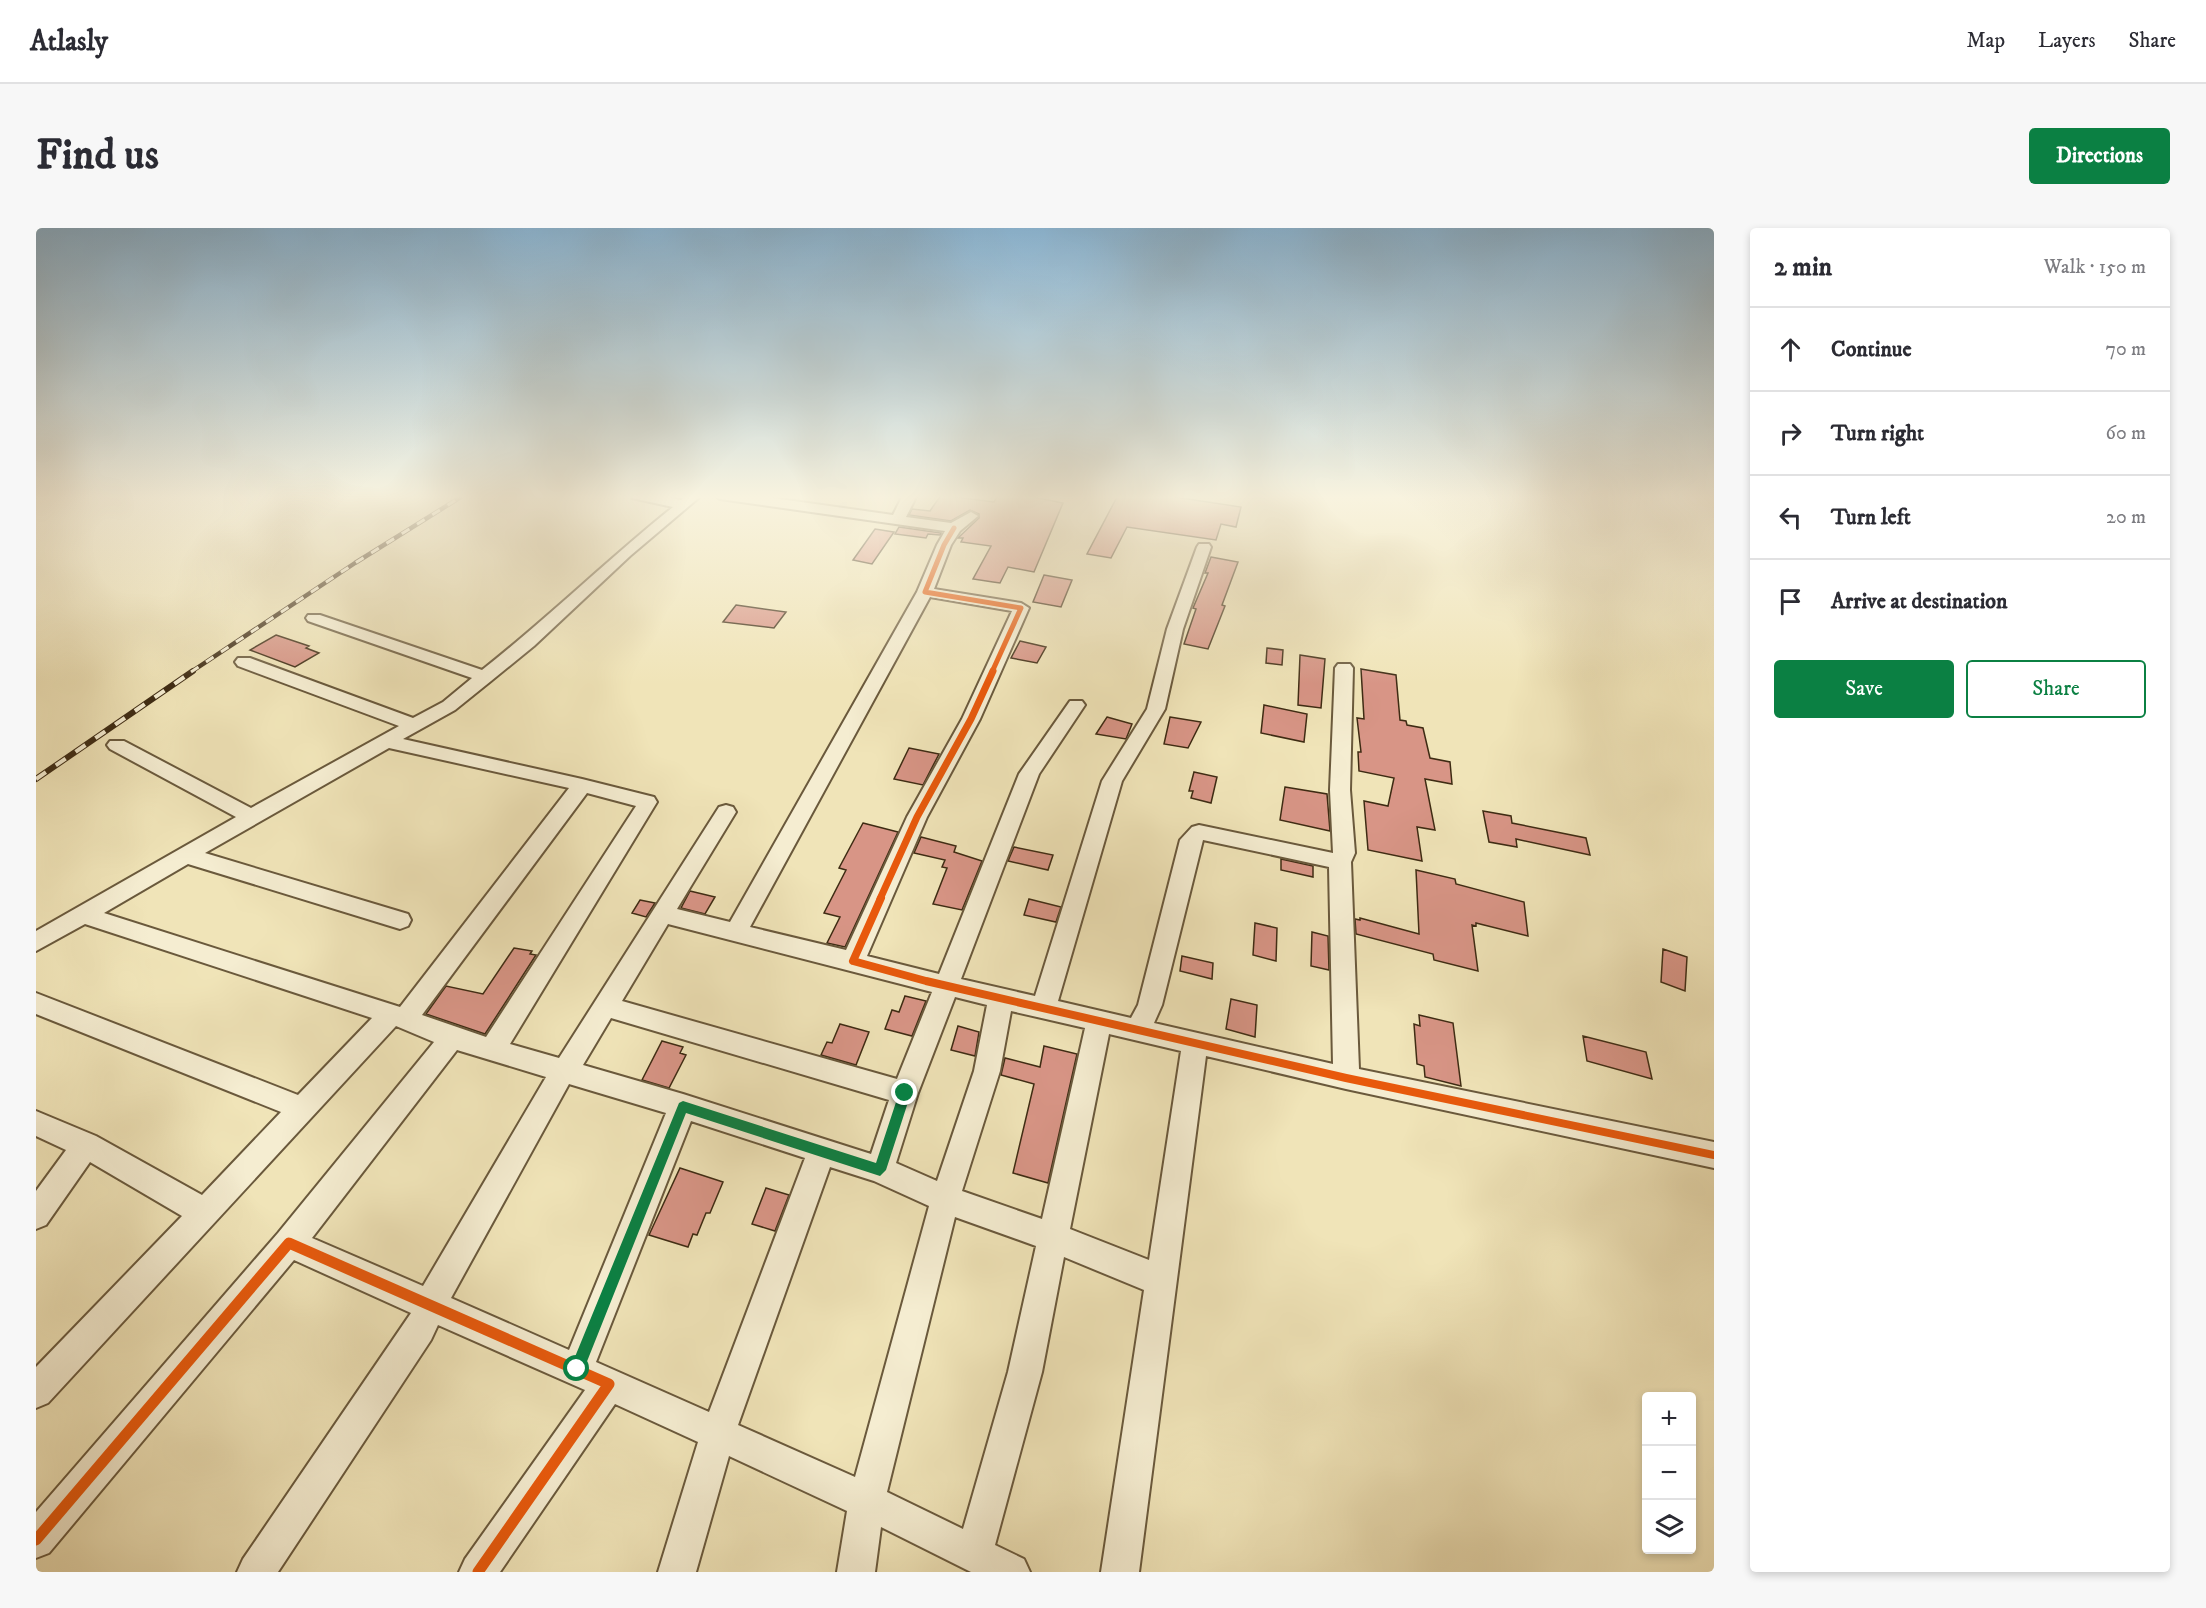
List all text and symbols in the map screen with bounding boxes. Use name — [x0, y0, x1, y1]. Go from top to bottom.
text: Atlasly — [30, 24, 108, 59]
text: Map — [1966, 28, 2005, 54]
text: Layers — [2038, 28, 2096, 54]
text: Share — [2129, 28, 2176, 54]
button: Directions — [2029, 128, 2170, 184]
text: Find us — [36, 130, 159, 182]
text: 2 min — [1774, 251, 1832, 284]
text: Walk · 150 m — [2044, 255, 2146, 280]
icon: ahead — [1774, 333, 1807, 366]
text: Continue — [1831, 336, 1912, 363]
text: 70 m — [2105, 337, 2146, 362]
icon: right — [1774, 417, 1807, 450]
text: Turn right — [1831, 420, 1924, 447]
text: 60 m — [2106, 421, 2146, 446]
icon: left — [1774, 501, 1807, 534]
text: Turn left — [1831, 504, 1911, 531]
text: 20 m — [2106, 505, 2146, 530]
icon: arrive — [1774, 585, 1807, 618]
text: Arrive at destination — [1831, 588, 2008, 615]
button: Save — [1774, 660, 1954, 718]
button: Share — [1966, 660, 2146, 718]
route end — [891, 1079, 917, 1105]
route start — [563, 1355, 589, 1381]
map controls — [1642, 1392, 1696, 1554]
button: + — [1642, 1392, 1696, 1446]
button: − — [1642, 1446, 1696, 1500]
button: layers — [1642, 1500, 1696, 1554]

